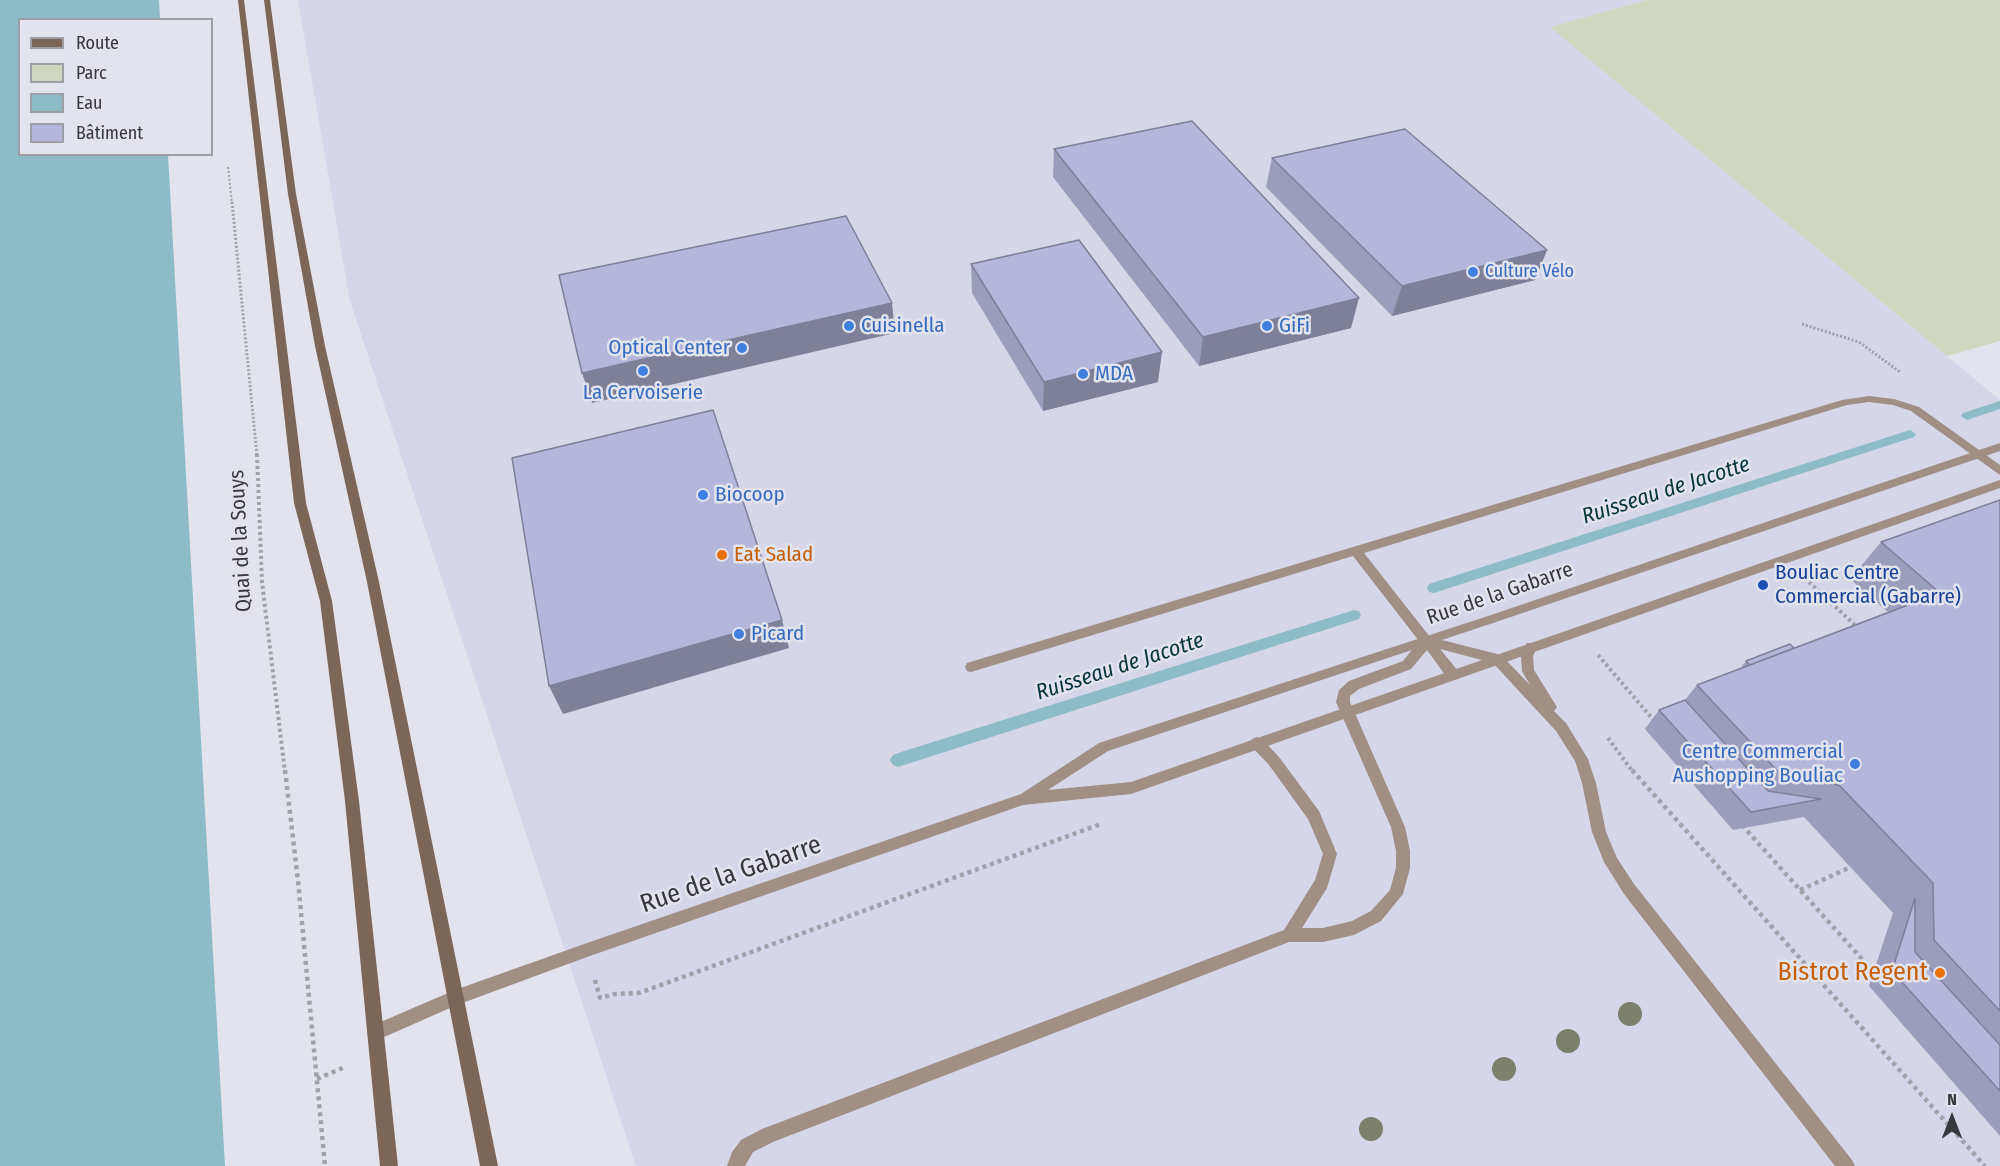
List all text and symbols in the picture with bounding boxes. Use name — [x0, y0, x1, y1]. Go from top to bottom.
legend — [18, 18, 213, 156]
text: Route — [76, 32, 119, 54]
text: Parc — [76, 62, 107, 84]
text: Eau — [76, 92, 102, 114]
text: Bâtiment — [76, 122, 143, 144]
place label: Culture Vélo — [1485, 261, 1574, 283]
marker: Culture Vélo — [1466, 265, 1480, 279]
place label: Cuisinella — [861, 313, 945, 339]
place label: GiFi — [1279, 313, 1310, 339]
marker: Cuisinella — [842, 319, 856, 333]
marker: GiFi — [1260, 319, 1274, 333]
place label: Optical Center — [608, 335, 730, 361]
marker: Optical Center — [735, 341, 749, 355]
place label: MDA — [1095, 361, 1133, 387]
marker: La Cervoiserie — [636, 364, 650, 378]
marker: MDA — [1076, 367, 1090, 381]
place label: La Cervoiserie — [583, 380, 703, 406]
water label: Ruisseau de Jacotte — [1579, 451, 1753, 531]
street label: Quai de la Souys — [225, 469, 257, 613]
place label: Biocoop — [715, 482, 785, 508]
marker: Biocoop — [696, 488, 710, 502]
place label: Eat Salad — [734, 542, 813, 568]
marker: Eat Salad — [715, 548, 729, 562]
street label: Rue de la Gabarre — [1424, 557, 1576, 631]
place label: Bouliac Centre Commercial (Gabarre) — [1775, 560, 1961, 610]
marker: Bouliac Centre Commercial (Gabarre) — [1756, 578, 1770, 592]
place label: Picard — [751, 621, 804, 647]
marker: Picard — [732, 627, 746, 641]
water label: Ruisseau de Jacotte — [1033, 627, 1207, 707]
place label: Centre Commercial Aushopping Bouliac — [1673, 739, 1843, 789]
marker: Centre Commercial Aushopping Bouliac — [1848, 757, 1862, 771]
street label: Rue de la Gabarre — [636, 829, 826, 921]
place label: Bistrot Regent — [1778, 957, 1928, 989]
marker: Bistrot Regent — [1933, 966, 1947, 980]
north arrow — [1922, 1088, 1982, 1148]
text: N — [1947, 1090, 1957, 1109]

